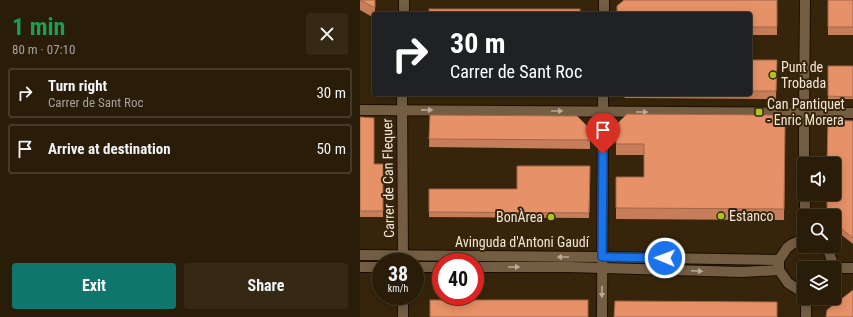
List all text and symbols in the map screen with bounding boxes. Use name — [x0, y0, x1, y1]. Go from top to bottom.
text: 1 min — [12, 13, 65, 41]
button: close — [306, 13, 348, 55]
text: 30 m — [450, 27, 506, 60]
icon: right — [384, 28, 436, 80]
text: 80 m · 07:10 — [12, 42, 75, 57]
place label: Punt de Trobada — [781, 59, 826, 91]
text: Carrer de Sant Roc — [450, 61, 582, 82]
marker: Punt de Trobada — [768, 70, 778, 80]
text: Turn right — [48, 77, 107, 95]
icon: right — [14, 82, 36, 104]
text: 30 m — [316, 84, 346, 102]
text: Carrer de Sant Roc — [48, 95, 144, 110]
place label: Can Pantiquet - Enric Morera — [767, 96, 845, 128]
one-way arrow — [421, 107, 434, 113]
marker: Can Pantiquet - Enric Morera — [754, 107, 764, 117]
one-way arrow — [551, 108, 564, 114]
one-way arrow — [636, 109, 649, 115]
pin — [586, 113, 620, 154]
street label: Carrer de Can Flequer — [379, 118, 397, 238]
icon: arrive — [592, 119, 614, 141]
icon: arrive — [14, 138, 36, 160]
text: Arrive at destination — [48, 140, 171, 158]
text: 50 m — [316, 140, 346, 158]
map controls — [797, 157, 841, 305]
button: sound — [797, 157, 841, 201]
place label: BonÀrea — [496, 208, 543, 225]
place label: Estanco — [729, 208, 773, 224]
button: search — [797, 209, 841, 253]
marker: Estanco — [716, 211, 726, 221]
marker: BonÀrea — [546, 212, 556, 222]
street label: Avinguda d'Antoni Gaudí — [455, 234, 590, 250]
position arrow — [644, 237, 686, 279]
speed limit sign: 40 — [432, 253, 484, 305]
one-way arrow — [556, 254, 569, 260]
button: layers — [797, 261, 841, 305]
text: 38 — [388, 262, 408, 286]
button: Exit — [12, 263, 176, 309]
button: Share — [184, 263, 348, 309]
one-way arrow — [508, 264, 521, 270]
one-way arrow — [691, 267, 703, 274]
text: km/h — [388, 283, 408, 294]
one-way arrow — [599, 286, 605, 299]

